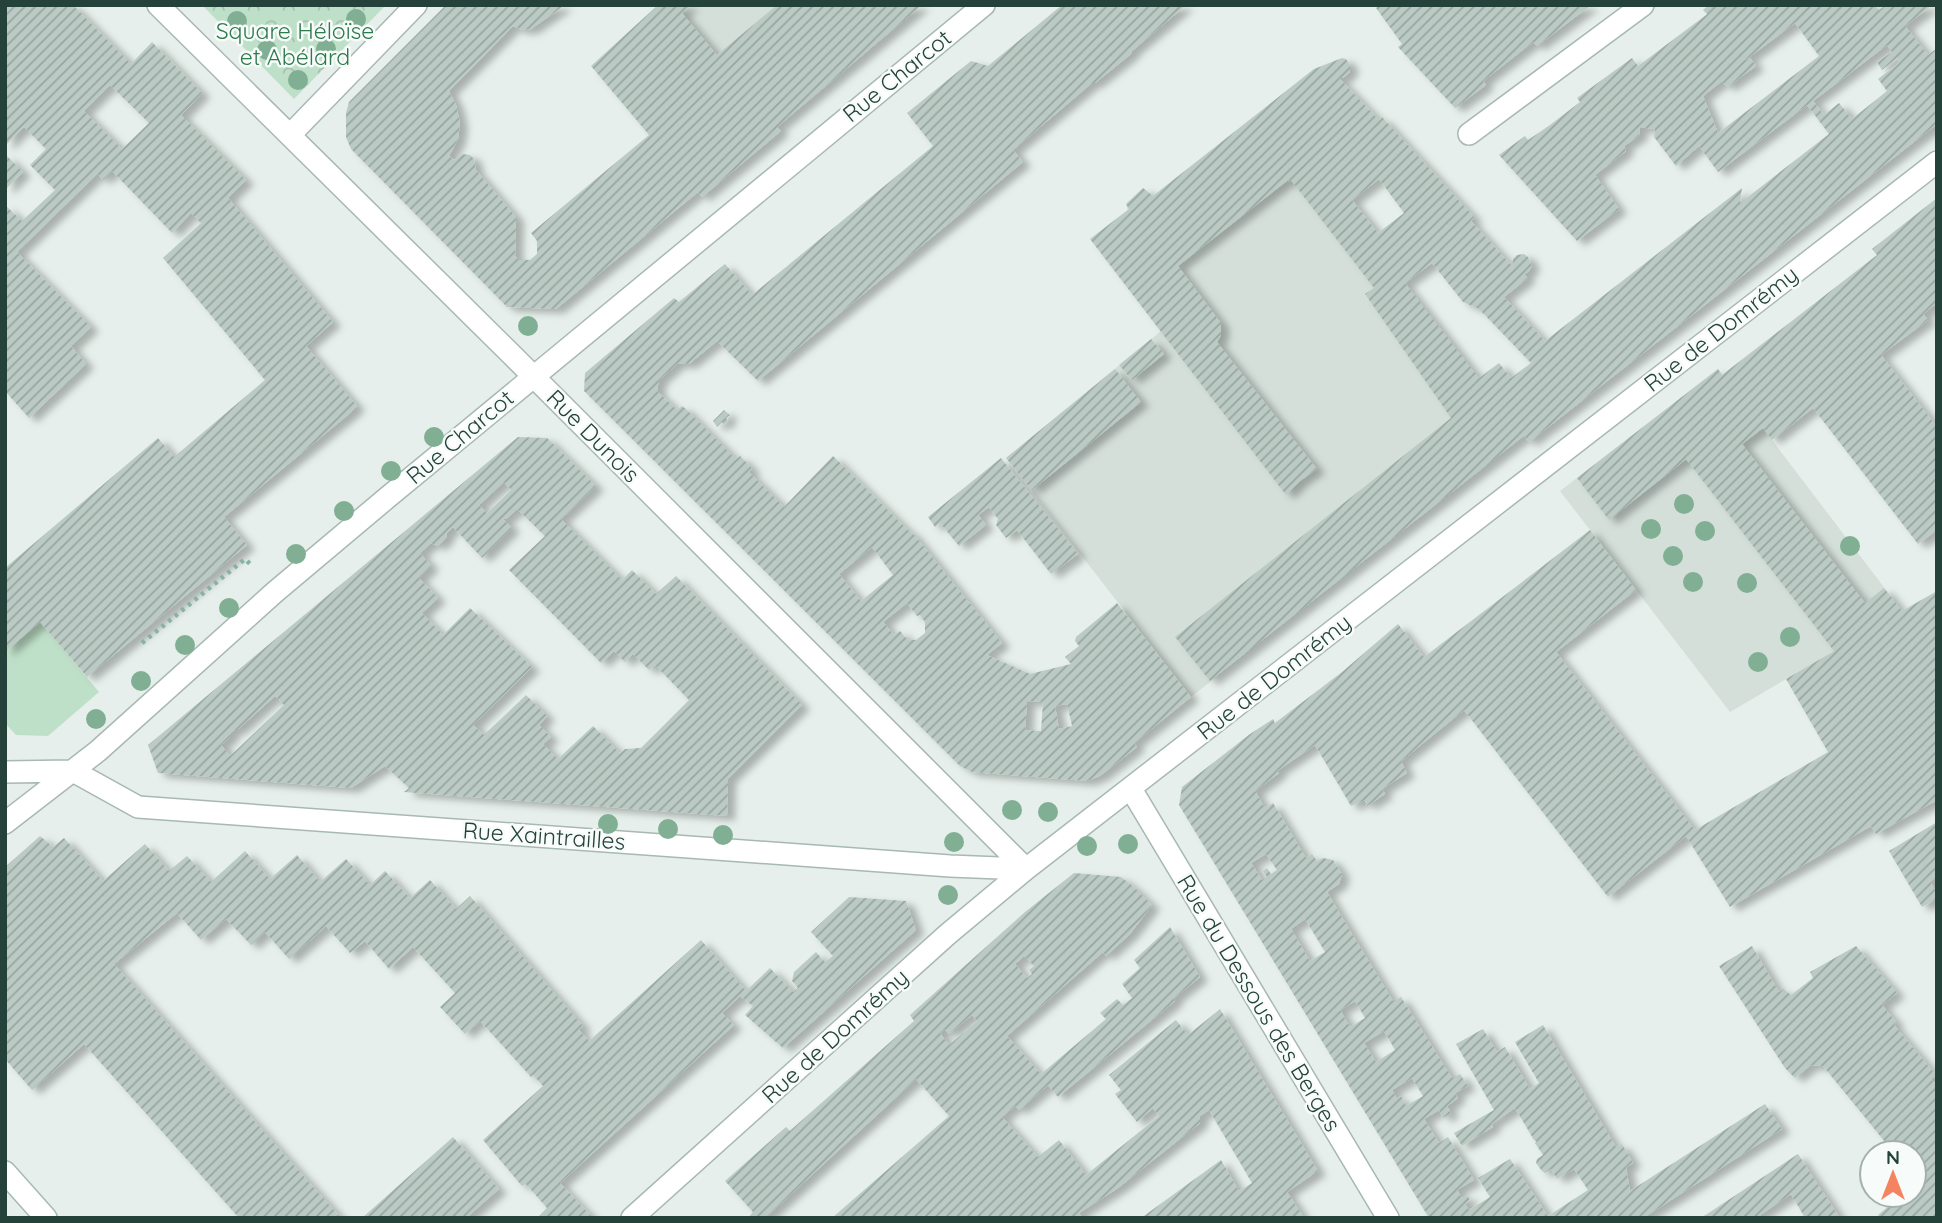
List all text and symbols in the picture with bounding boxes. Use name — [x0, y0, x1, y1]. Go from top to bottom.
park label: Square Héloïse et Abélard — [216, 16, 374, 71]
street label: Rue Charcot — [836, 23, 957, 128]
street label: Rue de Domrémy — [1638, 259, 1804, 398]
street label: Rue Charcot — [400, 383, 520, 490]
street label: Rue Dunois — [541, 383, 646, 488]
street label: Rue de Domrémy — [1191, 607, 1357, 746]
street label: Rue Xaintrailles — [462, 815, 626, 856]
street label: Rue du Dessous des Berges — [1171, 869, 1348, 1137]
street label: Rue de Domrémy — [755, 962, 914, 1109]
north arrow — [1858, 1139, 1928, 1209]
text: N — [1886, 1145, 1900, 1169]

